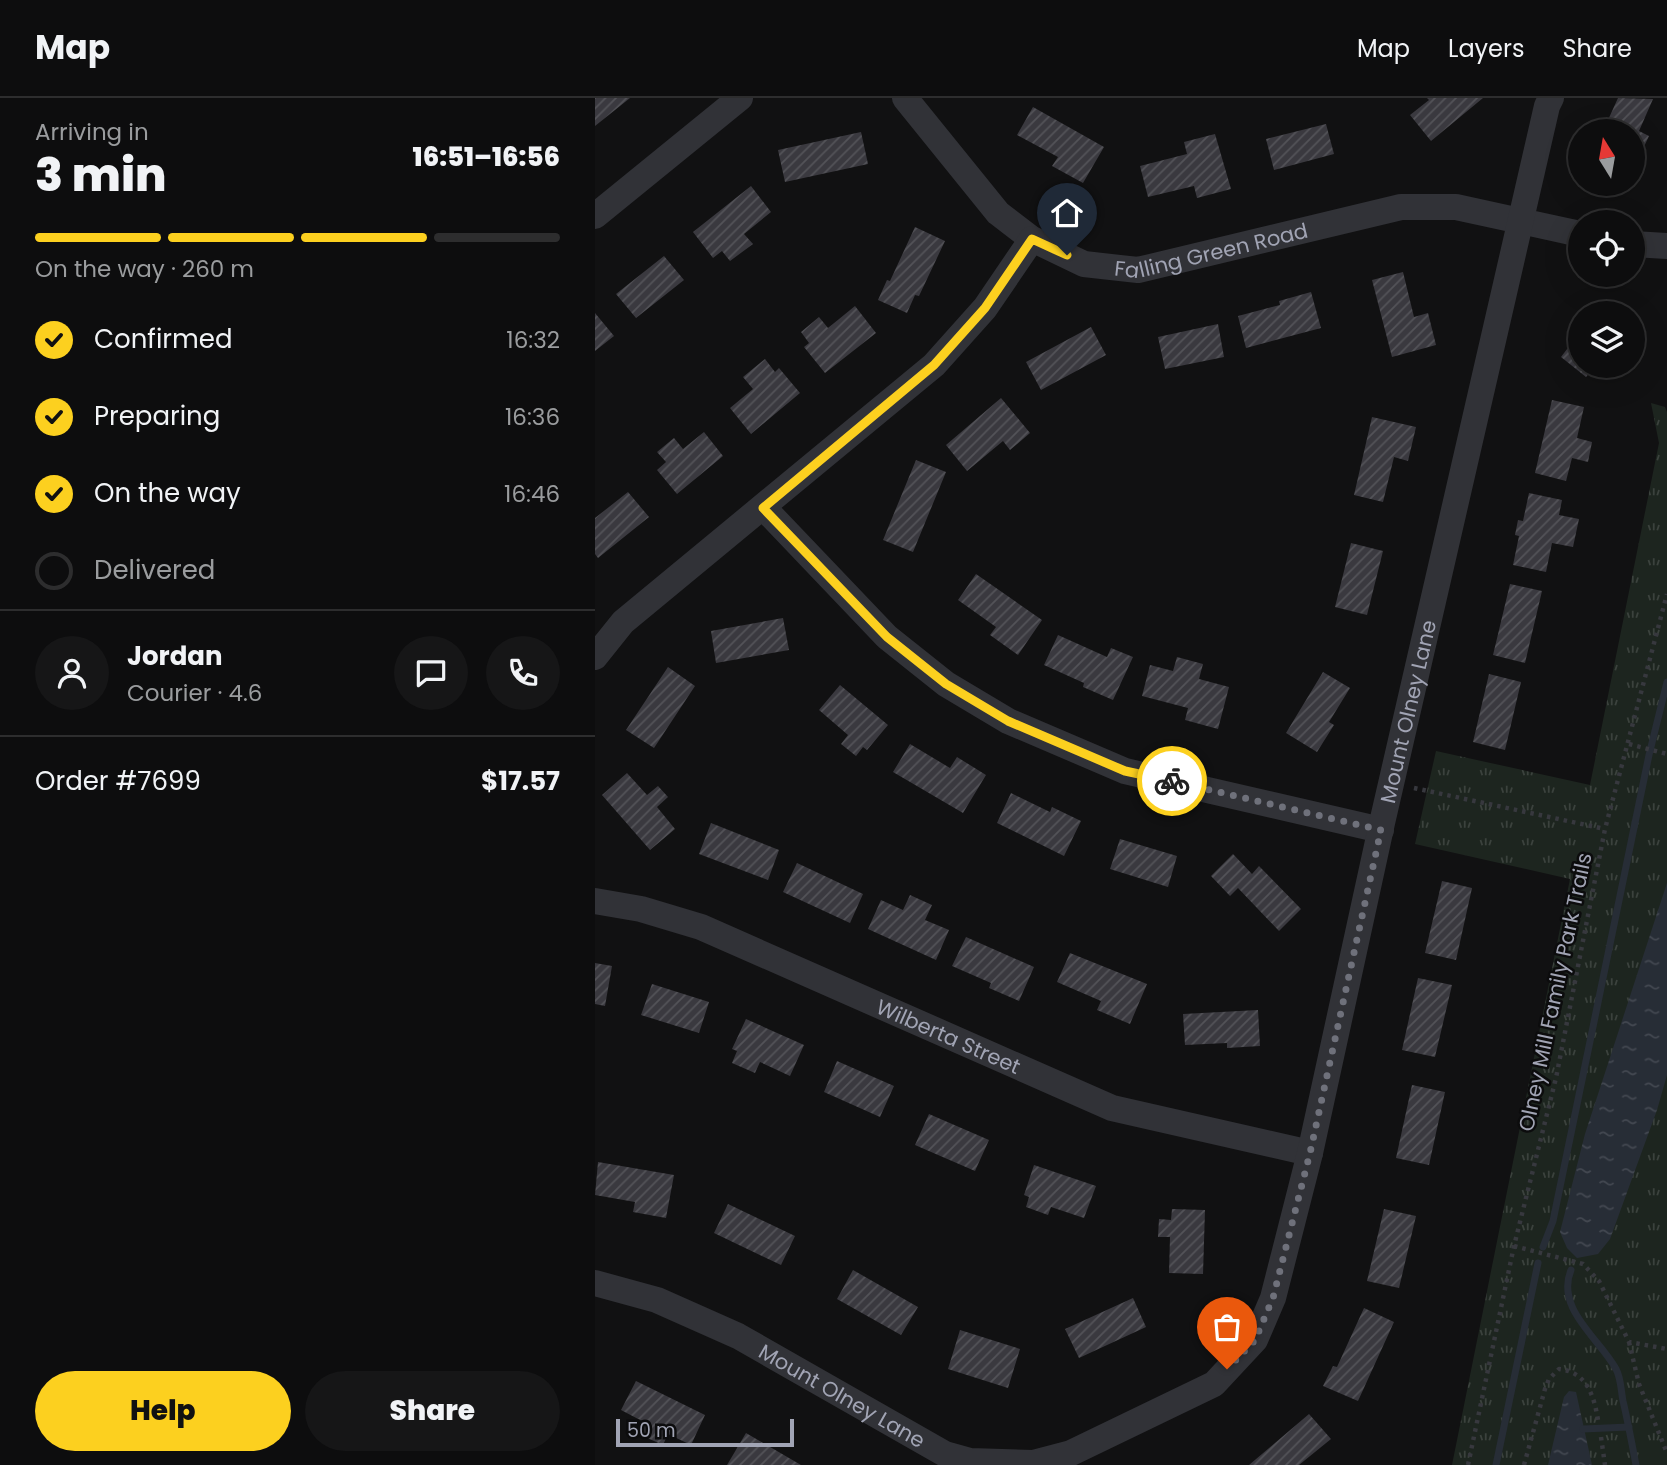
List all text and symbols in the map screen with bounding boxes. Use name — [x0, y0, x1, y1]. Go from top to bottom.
text: Map — [35, 24, 110, 71]
text: Map — [1357, 32, 1410, 65]
text: Layers — [1448, 32, 1524, 65]
text: Share — [1562, 32, 1632, 65]
text: Arriving in — [35, 116, 149, 148]
north arrow — [1568, 119, 1645, 196]
map controls — [1568, 119, 1645, 378]
text: 16:51–16:56 — [413, 139, 560, 175]
text: 3 min — [35, 143, 167, 207]
pin — [1037, 183, 1097, 255]
icon: home — [1048, 194, 1086, 232]
button: locate — [1568, 210, 1645, 287]
street label: Falling Green Road — [1113, 215, 1311, 285]
text: On the way · 260 m — [35, 253, 254, 285]
button: layers — [1568, 301, 1645, 378]
icon: check — [35, 321, 73, 359]
text: Confirmed — [94, 321, 232, 357]
text: 16:32 — [506, 324, 560, 356]
icon: check — [35, 398, 73, 436]
text: Preparing — [94, 398, 220, 434]
text: 16:36 — [505, 401, 560, 433]
icon: check — [35, 475, 73, 513]
text: On the way — [94, 475, 241, 511]
text: 16:46 — [504, 478, 560, 510]
text: Delivered — [94, 552, 215, 588]
street label: Mount Olney Lane — [1373, 617, 1443, 806]
button: person — [35, 636, 109, 710]
button: chat — [394, 636, 468, 710]
button: phone — [486, 636, 560, 710]
text: Jordan — [127, 638, 223, 674]
text: Courier · 4.6 — [127, 677, 262, 709]
courier — [1137, 746, 1207, 816]
icon: bike — [1153, 762, 1191, 800]
text: Order #7699 — [35, 763, 201, 799]
text: $17.57 — [481, 763, 560, 799]
street label: Olney Mill Family Park Trails — [1511, 850, 1599, 1134]
street label: Wilberta Street — [872, 992, 1025, 1081]
pin — [1197, 1297, 1257, 1369]
icon: bag — [1208, 1308, 1246, 1346]
street label: Mount Olney Lane — [754, 1337, 931, 1454]
button: Help — [35, 1371, 291, 1451]
button: Share — [305, 1371, 560, 1451]
scale bar — [616, 1416, 795, 1448]
text: 50 m — [627, 1417, 676, 1444]

